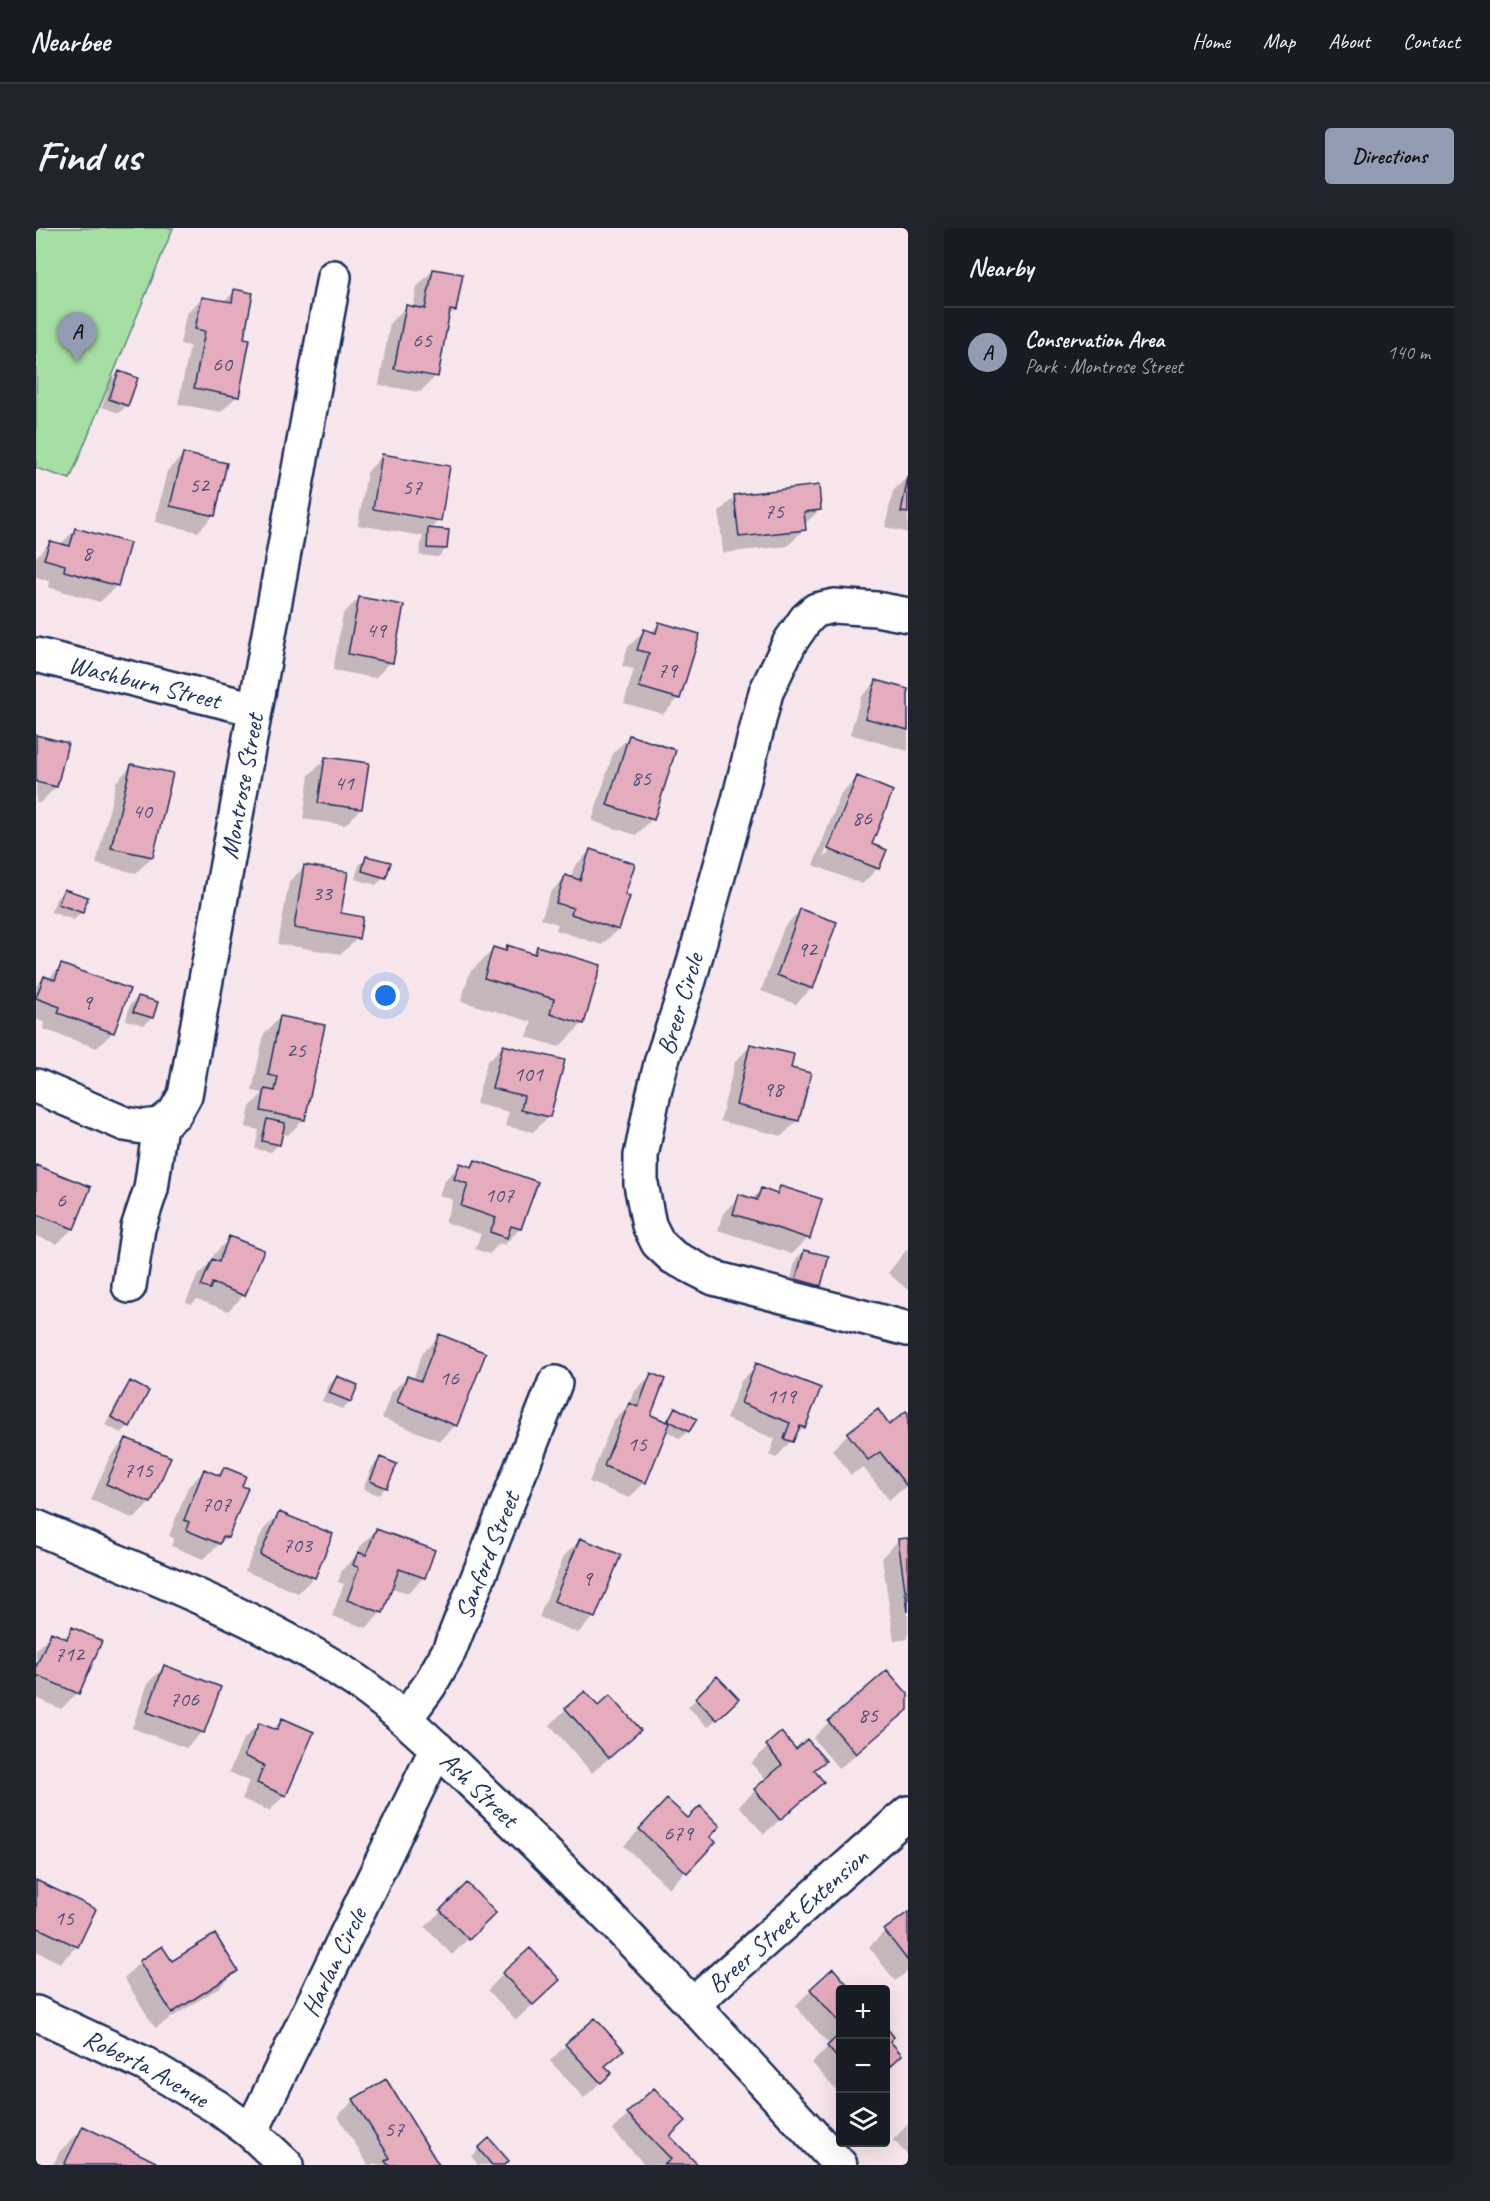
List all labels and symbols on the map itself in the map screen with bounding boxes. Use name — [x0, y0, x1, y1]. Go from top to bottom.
pin: A — [58, 312, 96, 362]
house number: 65 — [412, 326, 433, 354]
house number: 60 — [212, 350, 234, 378]
house number: 52 — [189, 471, 211, 499]
house number: 57 — [402, 473, 423, 501]
house number: 75 — [764, 497, 785, 525]
house number: 8 — [82, 539, 94, 567]
house number: 49 — [366, 616, 388, 644]
street label: Washburn Street — [65, 647, 226, 717]
house number: 79 — [657, 656, 679, 684]
street label: Montrose Street — [212, 709, 271, 861]
house number: 85 — [631, 764, 652, 792]
house number: 41 — [334, 769, 355, 797]
house number: 40 — [132, 797, 154, 825]
house number: 86 — [852, 804, 873, 832]
house number: 33 — [312, 879, 334, 907]
house number: 92 — [797, 935, 819, 963]
street label: Breer Circle — [649, 947, 712, 1059]
your location — [371, 981, 400, 1010]
house number: 9 — [82, 988, 94, 1016]
house number: 25 — [286, 1036, 307, 1064]
house number: 101 — [513, 1060, 544, 1088]
house number: 98 — [763, 1075, 785, 1103]
house number: 107 — [484, 1181, 515, 1209]
house number: 6 — [56, 1186, 67, 1214]
house number: 16 — [439, 1364, 460, 1392]
house number: 119 — [766, 1382, 798, 1410]
house number: 15 — [627, 1430, 648, 1458]
house number: 715 — [123, 1456, 154, 1484]
street label: Sanford Street — [447, 1485, 528, 1624]
house number: 707 — [201, 1490, 232, 1518]
house number: 703 — [282, 1531, 314, 1559]
house number: 9 — [582, 1564, 594, 1592]
house number: 712 — [54, 1640, 86, 1668]
house number: 706 — [169, 1685, 200, 1713]
house number: 85 — [858, 1701, 879, 1729]
street label: Ash Street — [433, 1744, 527, 1836]
house number: 679 — [663, 1819, 695, 1847]
street label: Breer Street Extension — [700, 1839, 875, 2000]
street label: Harlan Circle — [293, 1900, 375, 2022]
house number: 15 — [54, 1904, 75, 1932]
street label: Roberta Avenue — [78, 2021, 216, 2116]
house number: 57 — [384, 2115, 405, 2143]

